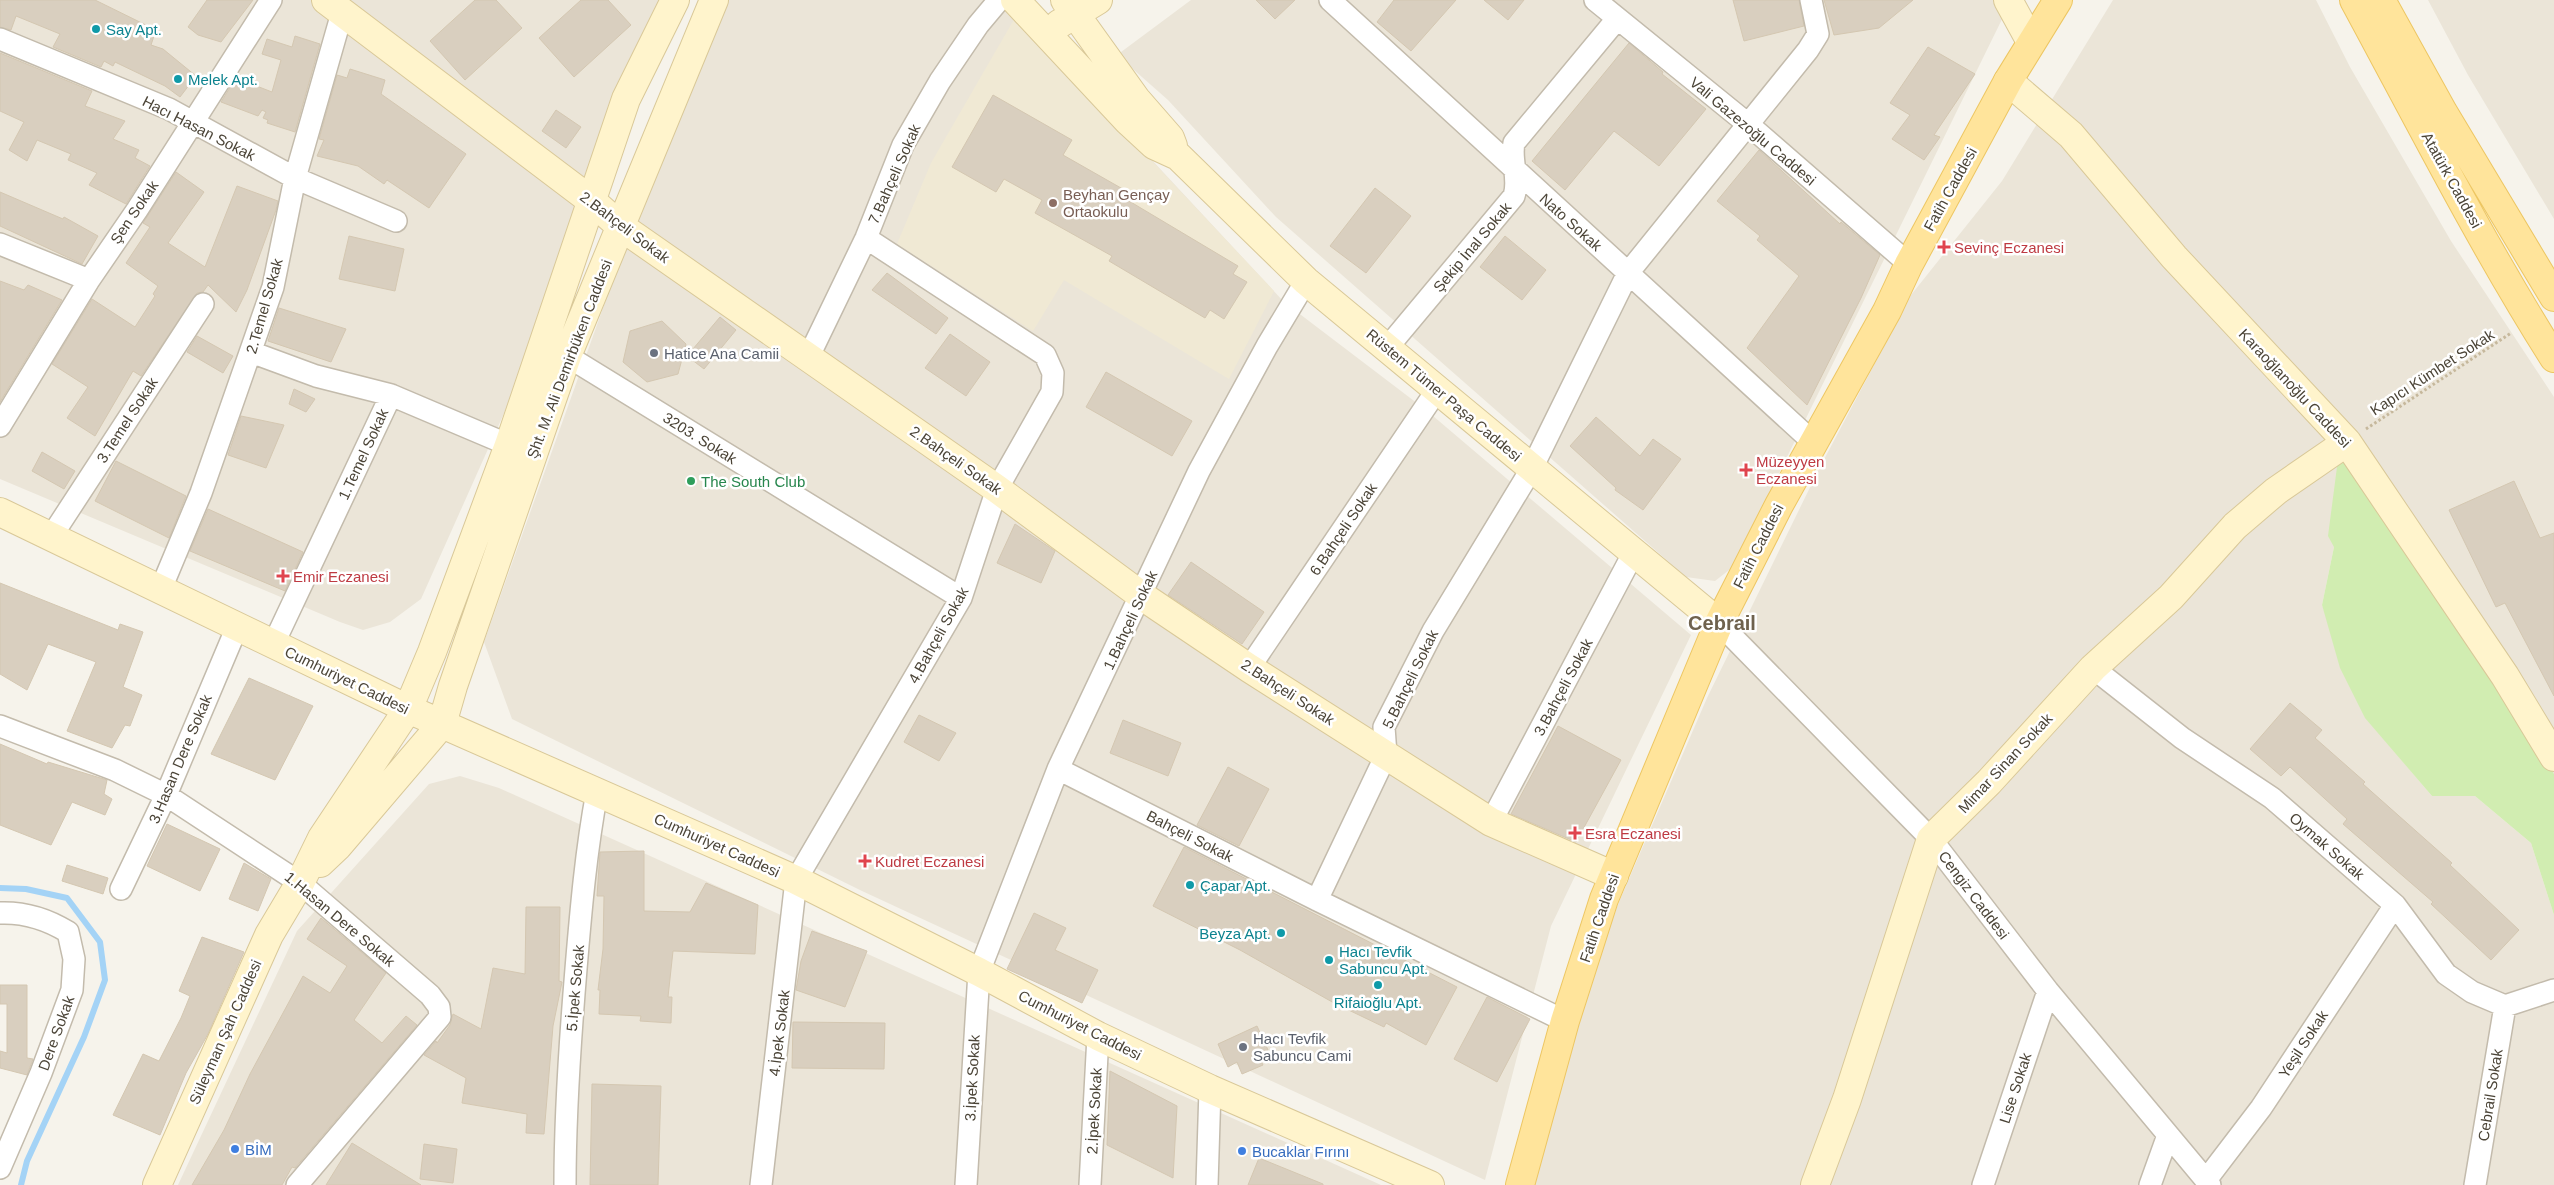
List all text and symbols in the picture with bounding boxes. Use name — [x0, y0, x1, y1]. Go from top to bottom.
place label: Say Apt. — [106, 21, 162, 38]
marker: Say Apt. — [90, 23, 102, 35]
place label: Melek Apt. — [188, 71, 258, 88]
marker: Melek Apt. — [172, 73, 184, 85]
street label: Vali Gazezoğlu Caddesi — [1687, 73, 1819, 189]
street label: Hacı Hasan Sokak — [140, 92, 259, 164]
street label: 7.Bahçeli Sokak — [864, 121, 924, 227]
street label: Atatürk Caddesi — [2419, 129, 2485, 231]
street label: Fatih Caddesi — [1920, 144, 1980, 234]
street label: Şen Sokak — [107, 177, 162, 247]
place label: Beyhan Gençay Ortaokulu — [1063, 186, 1170, 220]
street label: 2.Bahçeli Sokak — [577, 188, 673, 266]
street label: Nato Sokak — [1536, 190, 1606, 255]
marker: Beyhan Gençay Ortaokulu — [1047, 197, 1059, 209]
street label: Şekip İnal Sokak — [1430, 198, 1515, 295]
place label: Sevinç Eczanesi — [1954, 239, 2064, 256]
marker: Sevinç Eczanesi — [1938, 241, 1950, 253]
street label: 2.Temel Sokak — [242, 256, 286, 356]
street label: Şht. M. Ali Demirbüken Caddesi — [523, 257, 615, 461]
street label: Rüstem Tümer Paşa Caddesi — [1363, 325, 1525, 465]
street label: Karaoğlanoğlu Caddesi — [2236, 325, 2354, 451]
street label: Kapıcı Kümbet Sokak — [2367, 325, 2498, 418]
place label: Hatice Ana Camii — [664, 345, 779, 362]
marker: Hatice Ana Camii — [648, 347, 660, 359]
street label: 3.Temel Sokak — [93, 374, 161, 466]
street label: 1.Temel Sokak — [335, 405, 392, 502]
street label: 3203. Sokak — [660, 409, 740, 468]
street label: 2.Bahçeli Sokak — [907, 422, 1005, 498]
place label: Müzeyyen Eczanesi — [1756, 453, 1824, 487]
marker: Müzeyyen Eczanesi — [1740, 464, 1752, 476]
place label: The South Club — [701, 473, 805, 490]
marker: The South Club — [685, 475, 697, 487]
street label: 6.Bahçeli Sokak — [1306, 479, 1380, 578]
street label: Fatih Caddesi — [1729, 501, 1787, 591]
street label: 1.Bahçeli Sokak — [1100, 567, 1161, 672]
place label: Emir Eczanesi — [293, 568, 389, 585]
marker: Emir Eczanesi — [277, 570, 289, 582]
street label: 4.Bahçeli Sokak — [904, 583, 972, 686]
district label: Cebrail — [1688, 612, 1756, 634]
street label: 5.Bahçeli Sokak — [1379, 626, 1441, 731]
street label: 3.Bahçeli Sokak — [1530, 635, 1596, 738]
street label: Cumhuriyet Caddesi — [282, 643, 412, 717]
street label: 2.Bahçeli Sokak — [1238, 656, 1338, 729]
street label: 3.Hasan Dere Sokak — [145, 692, 215, 826]
street label: Mimar Sinan Sokak — [1954, 709, 2056, 816]
street label: Bahçeli Sokak — [1144, 807, 1237, 865]
street label: Oymak Sokak — [2286, 809, 2368, 883]
street label: Cumhuriyet Caddesi — [651, 810, 783, 880]
place label: Esra Eczanesi — [1585, 825, 1681, 842]
marker: Esra Eczanesi — [1569, 827, 1581, 839]
street label: Cengiz Caddesi — [1935, 848, 2013, 942]
place label: Kudret Eczanesi — [875, 853, 984, 870]
marker: Kudret Eczanesi — [859, 855, 871, 867]
street label: 1.Hasan Dere Sokak — [282, 868, 399, 970]
street label: Fatih Caddesi — [1576, 871, 1622, 965]
place label: Çapar Apt. — [1200, 877, 1271, 894]
marker: Çapar Apt. — [1184, 879, 1196, 891]
place label: Beyza Apt. — [1199, 925, 1271, 942]
marker: Beyza Apt. — [1275, 927, 1287, 939]
place label: Hacı Tevfik Sabuncu Apt. — [1339, 943, 1428, 977]
street label: 5.İpek Sokak — [563, 944, 587, 1032]
marker: Hacı Tevfik Sabuncu Apt. — [1323, 954, 1335, 966]
street label: Süleyman Şah Caddesi — [185, 957, 265, 1107]
marker: Rifaioğlu Apt. — [1372, 979, 1384, 991]
street label: Cumhuriyet Caddesi — [1016, 987, 1144, 1063]
street label: 4.İpek Sokak — [765, 988, 793, 1077]
street label: Dere Sokak — [35, 993, 78, 1073]
place label: Rifaioğlu Apt. — [1334, 994, 1422, 1011]
street label: Yeşil Sokak — [2275, 1007, 2331, 1081]
place label: Hacı Tevfik Sabuncu Cami — [1253, 1030, 1351, 1064]
street label: 3.İpek Sokak — [961, 1034, 983, 1122]
marker: Hacı Tevfik Sabuncu Cami — [1237, 1041, 1249, 1053]
street label: Cebrail Sokak — [2474, 1047, 2506, 1142]
street label: Lise Sokak — [1996, 1050, 2035, 1126]
street label: 2.İpek Sokak — [1083, 1067, 1105, 1155]
place label: BİM — [245, 1141, 272, 1158]
marker: BİM — [229, 1143, 241, 1155]
place label: Bucaklar Fırını — [1252, 1143, 1350, 1160]
marker: Bucaklar Fırını — [1236, 1145, 1248, 1157]

